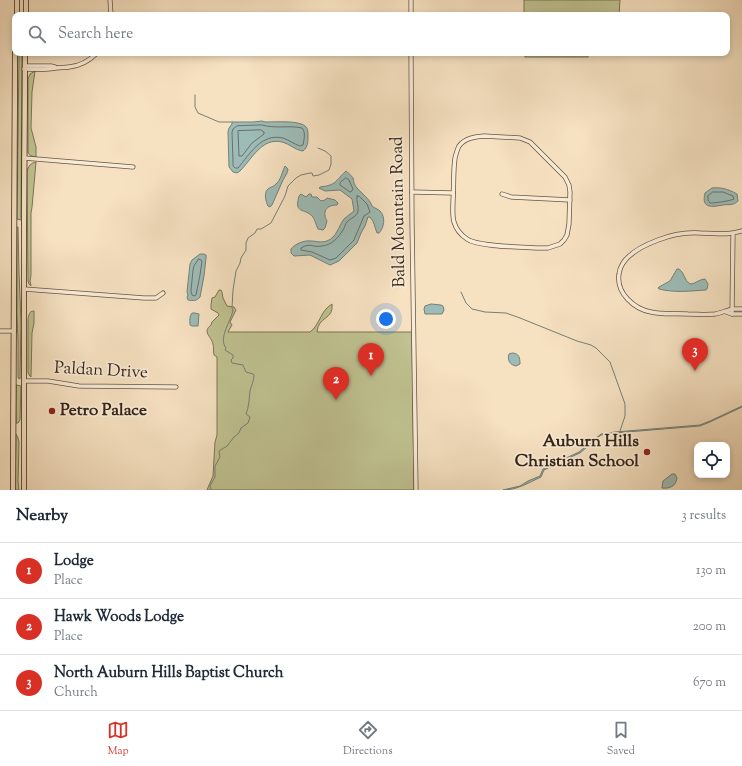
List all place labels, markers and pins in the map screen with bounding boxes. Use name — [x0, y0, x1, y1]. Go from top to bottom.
pin: 3 — [682, 338, 708, 371]
pin: 1 — [358, 343, 384, 376]
pin: 2 — [323, 367, 349, 400]
place label: Petro Palace — [60, 399, 147, 423]
marker: Petro Palace — [47, 406, 57, 416]
place label: Auburn Hills Christian School — [515, 430, 639, 474]
marker: Auburn Hills Christian School — [642, 447, 652, 457]

